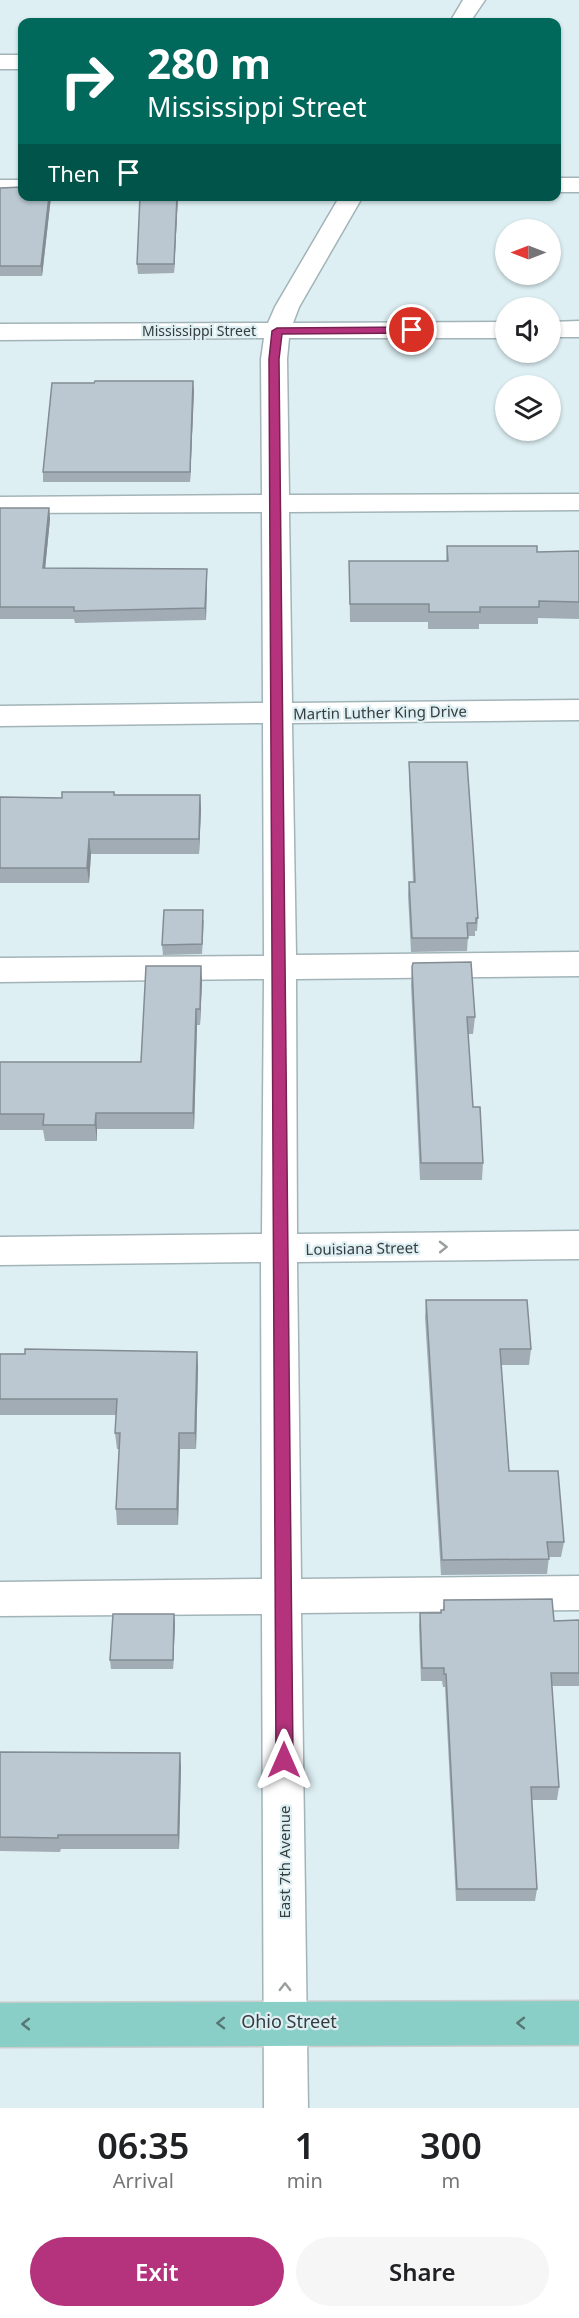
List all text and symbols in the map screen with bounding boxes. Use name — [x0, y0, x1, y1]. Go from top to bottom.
text: 280 m — [147, 34, 271, 91]
icon: right — [48, 42, 126, 120]
text: Mississippi Street — [147, 88, 367, 125]
icon: arrive — [112, 156, 145, 189]
text: Then — [48, 158, 100, 188]
north arrow — [495, 219, 561, 285]
map controls — [495, 219, 561, 441]
button: sound — [495, 297, 561, 363]
pin — [386, 304, 437, 355]
icon: arrive — [395, 313, 428, 346]
street label: Mississippi Street — [142, 321, 256, 340]
button: layers — [495, 375, 561, 441]
street label: Martin Luther King Drive — [293, 700, 467, 724]
street label: Louisiana Street — [305, 1237, 419, 1259]
one-way arrow — [438, 1241, 447, 1253]
position arrow — [252, 1728, 316, 1792]
street label: East 7th Avenue — [274, 1805, 294, 1919]
one-way arrow — [279, 1982, 291, 1991]
street label: Ohio Street — [241, 2009, 337, 2033]
one-way arrow — [216, 2016, 225, 2029]
one-way arrow — [516, 2017, 525, 2029]
one-way arrow — [21, 2018, 30, 2030]
text: 06:35 — [97, 2121, 189, 2170]
text: 1 — [294, 2121, 315, 2170]
text: 300 — [420, 2121, 482, 2170]
text: Arrival — [113, 2167, 174, 2194]
text: min — [287, 2167, 323, 2194]
text: m — [442, 2167, 460, 2194]
button: Exit — [30, 2237, 284, 2306]
button: Share — [296, 2237, 549, 2306]

